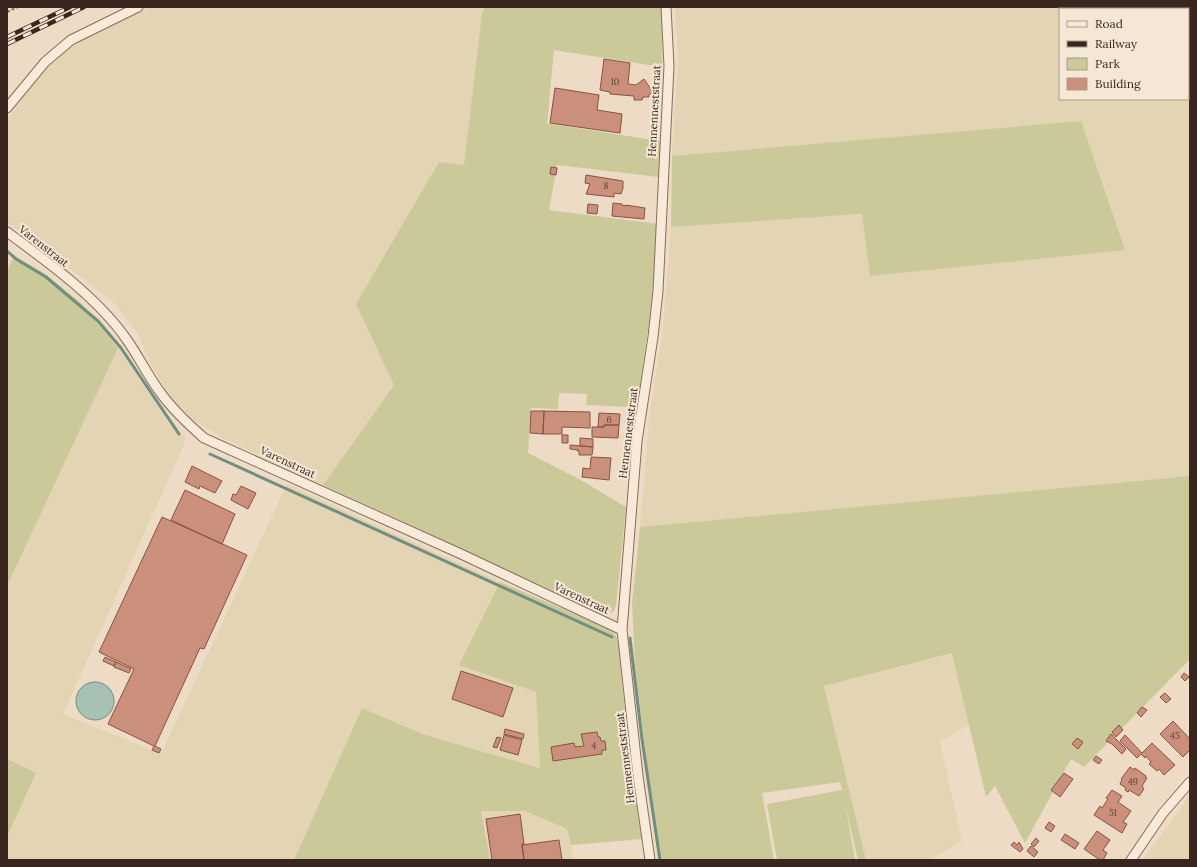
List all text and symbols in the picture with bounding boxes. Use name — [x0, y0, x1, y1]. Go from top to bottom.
legend — [1059, 8, 1189, 100]
text: Road — [1095, 16, 1123, 31]
text: Railway — [1095, 36, 1138, 51]
text: Park — [1095, 56, 1121, 71]
street label: Hennenneststraat — [645, 64, 663, 157]
house number: 10 — [611, 76, 620, 87]
text: Building — [1095, 76, 1141, 91]
house number: 8 — [603, 180, 609, 191]
street label: Varenstraat — [15, 222, 72, 270]
street label: Hennenneststraat — [615, 386, 641, 479]
house number: 6 — [606, 414, 612, 425]
street label: Varenstraat — [257, 443, 319, 481]
street label: Varenstraat — [551, 579, 613, 617]
street label: Hennenneststraat — [612, 711, 638, 804]
house number: 45 — [1170, 730, 1180, 741]
house number: 4 — [592, 740, 597, 751]
house number: 49 — [1128, 776, 1138, 787]
house number: 51 — [1109, 807, 1117, 818]

